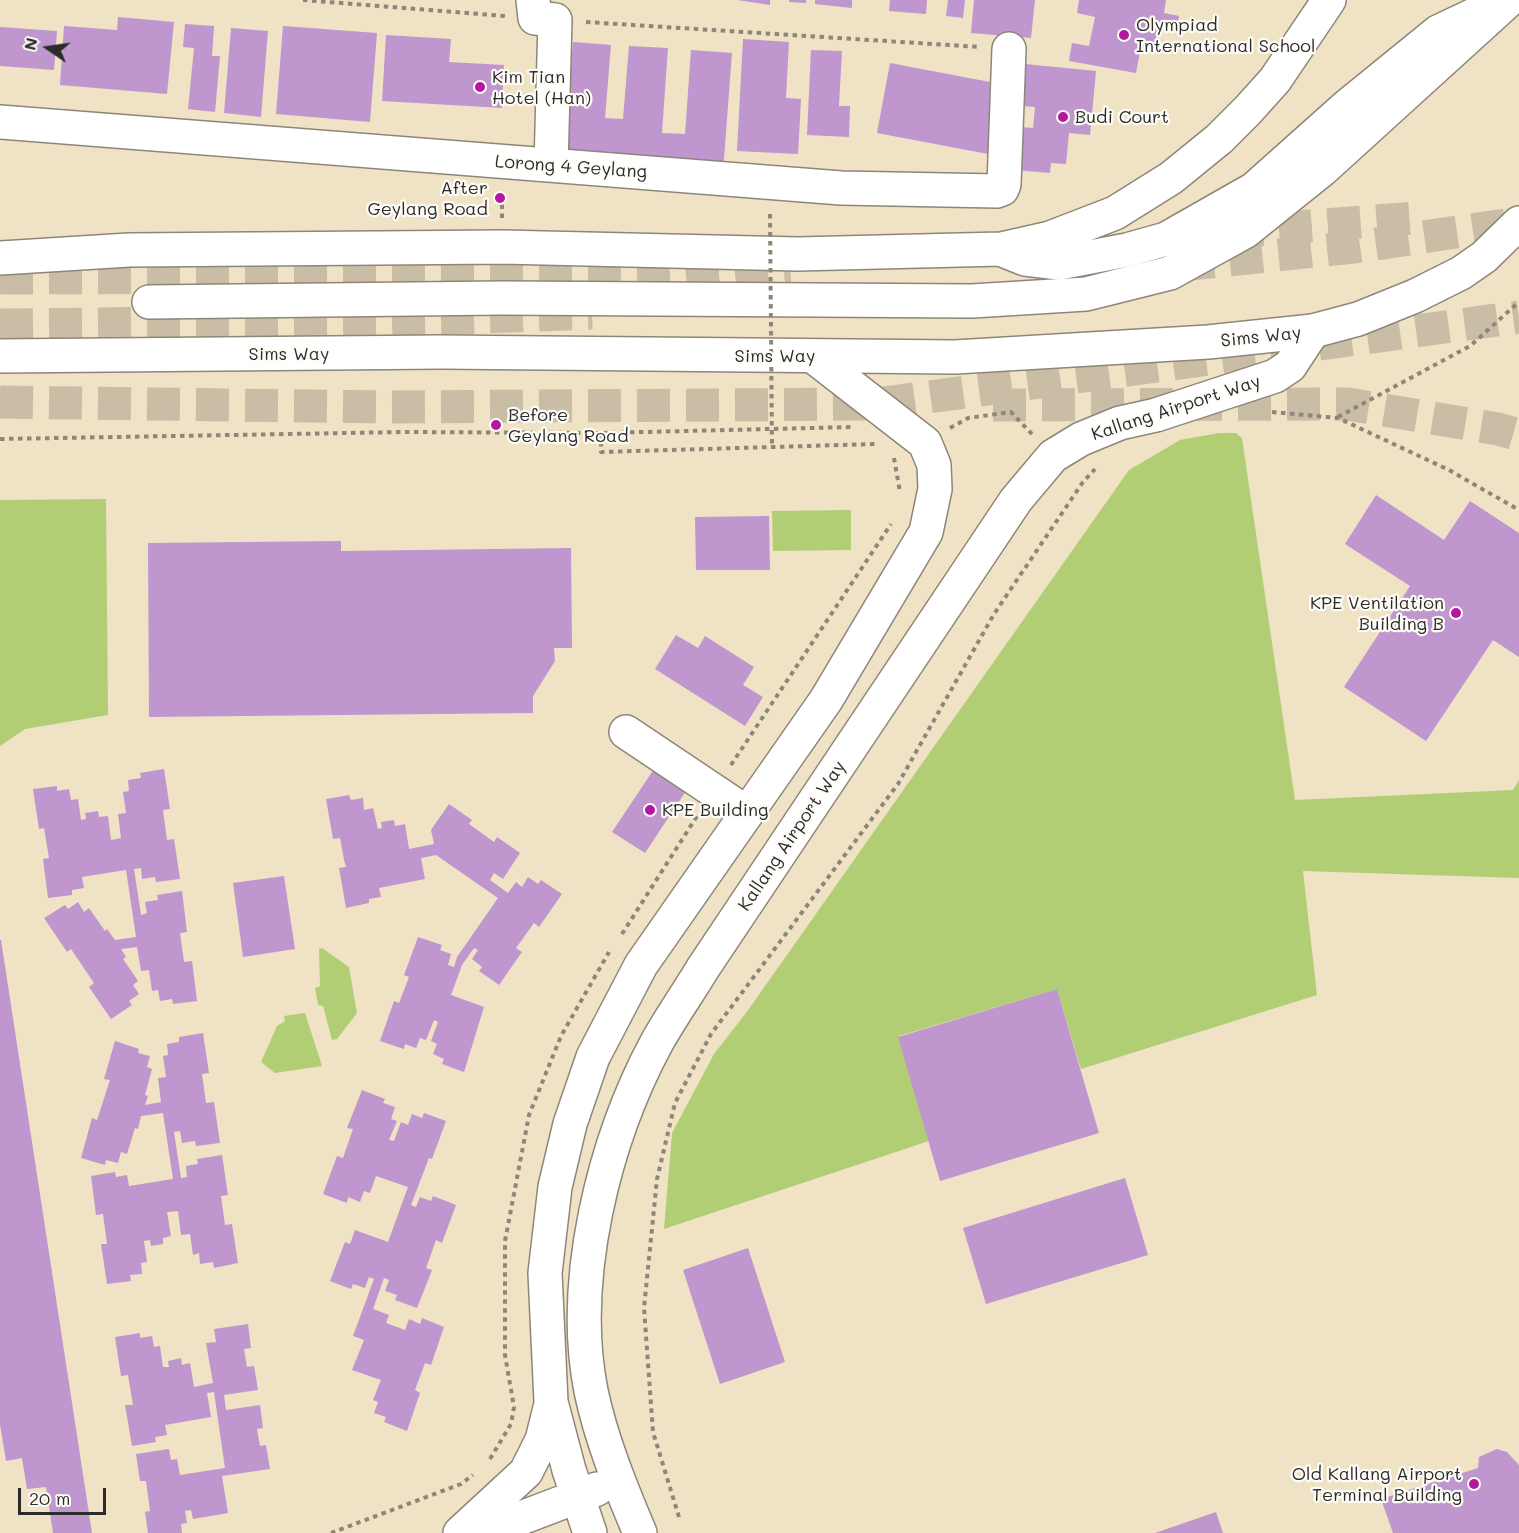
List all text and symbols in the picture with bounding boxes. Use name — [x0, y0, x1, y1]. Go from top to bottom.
place label: Olympiad International School — [1136, 14, 1315, 57]
north arrow — [18, 18, 78, 78]
marker: Olympiad International School — [1117, 28, 1131, 42]
text: N — [18, 36, 42, 52]
place label: Kim Tian Hotel (Han) — [492, 66, 591, 109]
marker: Kim Tian Hotel (Han) — [473, 80, 487, 94]
place label: Budi Court — [1075, 106, 1169, 128]
marker: Budi Court — [1056, 110, 1070, 124]
street label: Lorong 4 Geylang — [494, 151, 648, 183]
place label: After Geylang Road — [367, 177, 488, 219]
marker: After Geylang Road — [493, 191, 507, 205]
street label: Sims Way — [1220, 322, 1302, 352]
street label: Sims Way — [249, 343, 329, 365]
street label: Sims Way — [735, 345, 815, 367]
street label: Kallang Airport Way — [1089, 370, 1263, 446]
place label: Before Geylang Road — [508, 404, 629, 446]
marker: Before Geylang Road — [489, 418, 503, 432]
place label: KPE Ventilation Building B — [1310, 592, 1444, 634]
marker: KPE Ventilation Building B — [1449, 606, 1463, 620]
street label: Kallang Airport Way — [734, 757, 850, 915]
place label: KPE Building — [662, 799, 768, 821]
marker: KPE Building — [643, 803, 657, 817]
place label: Old Kallang Airport Terminal Building — [1292, 1463, 1462, 1506]
scale bar — [21, 1476, 110, 1514]
marker: Old Kallang Airport Terminal Building — [1467, 1477, 1481, 1491]
text: 20 m — [29, 1486, 70, 1510]

